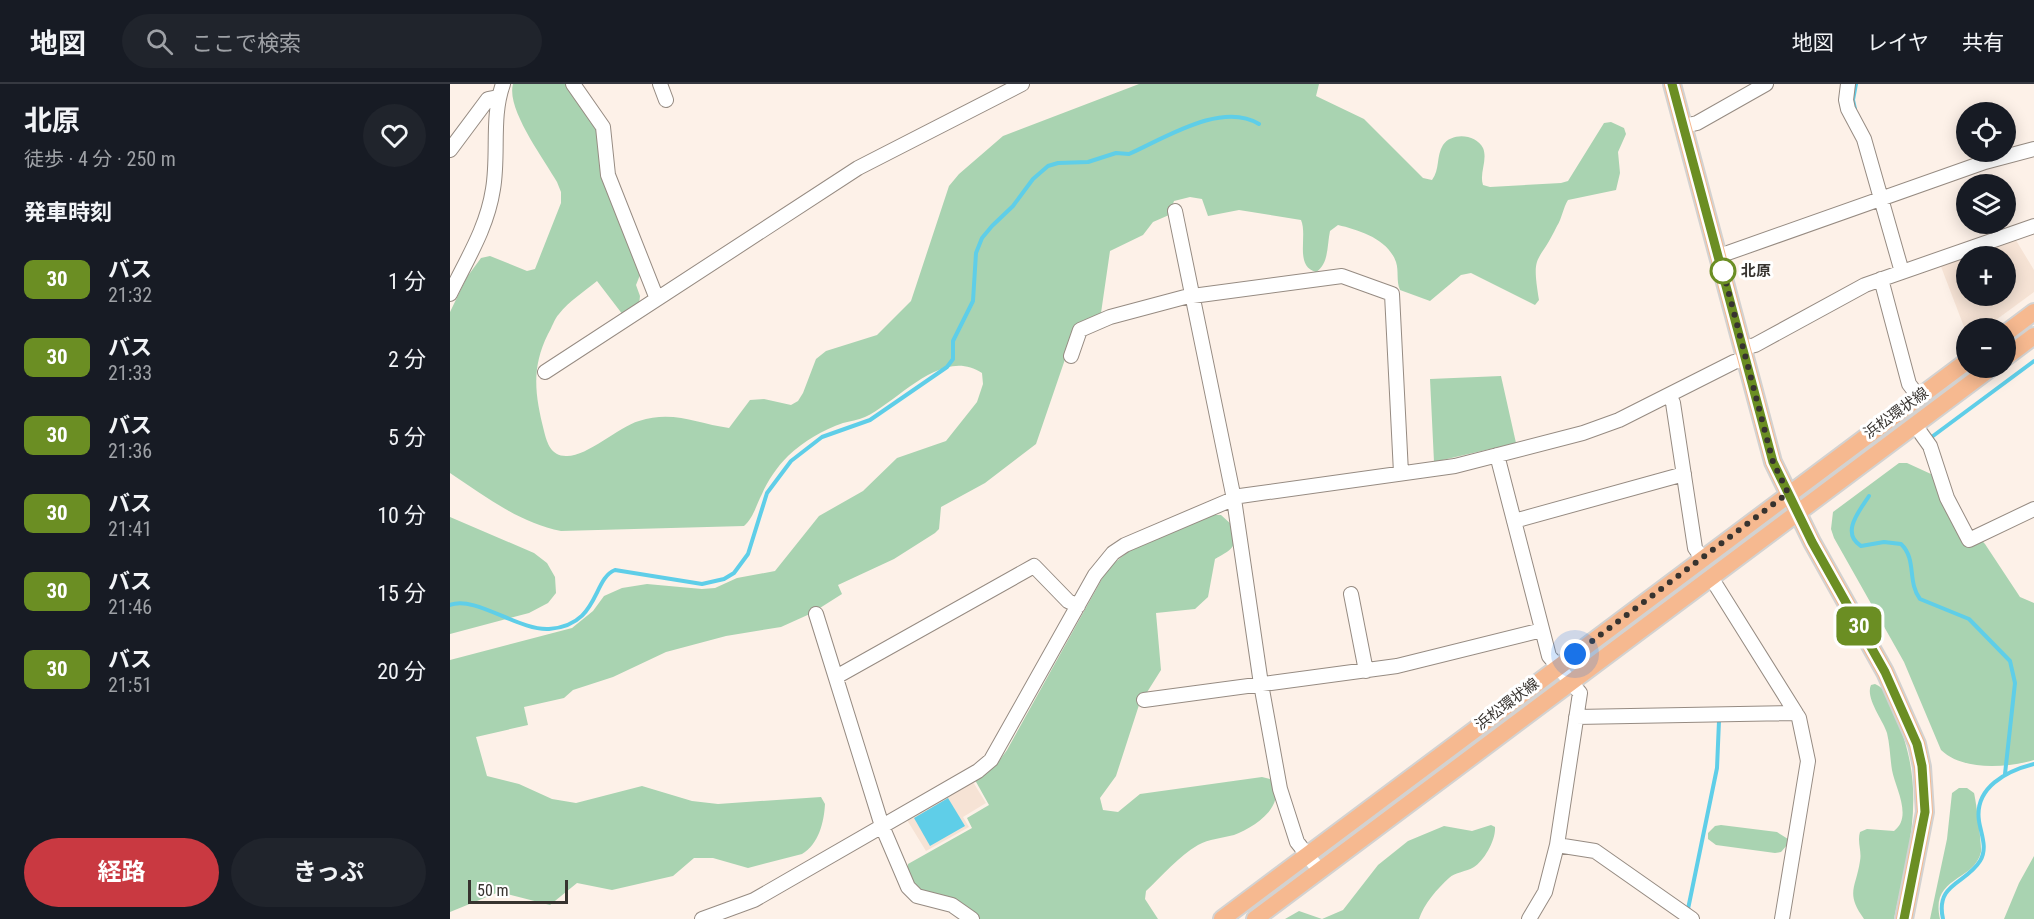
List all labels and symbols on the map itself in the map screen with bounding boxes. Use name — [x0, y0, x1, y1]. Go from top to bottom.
marker: 北原 — [1710, 258, 1736, 284]
place label: 北原 — [1741, 262, 1771, 280]
street label: 浜松環状線 — [1860, 384, 1932, 442]
line badge: 30 — [1832, 606, 1886, 646]
your location — [1560, 639, 1590, 669]
street label: 浜松環状線 — [1472, 674, 1542, 734]
scale bar — [468, 877, 568, 904]

